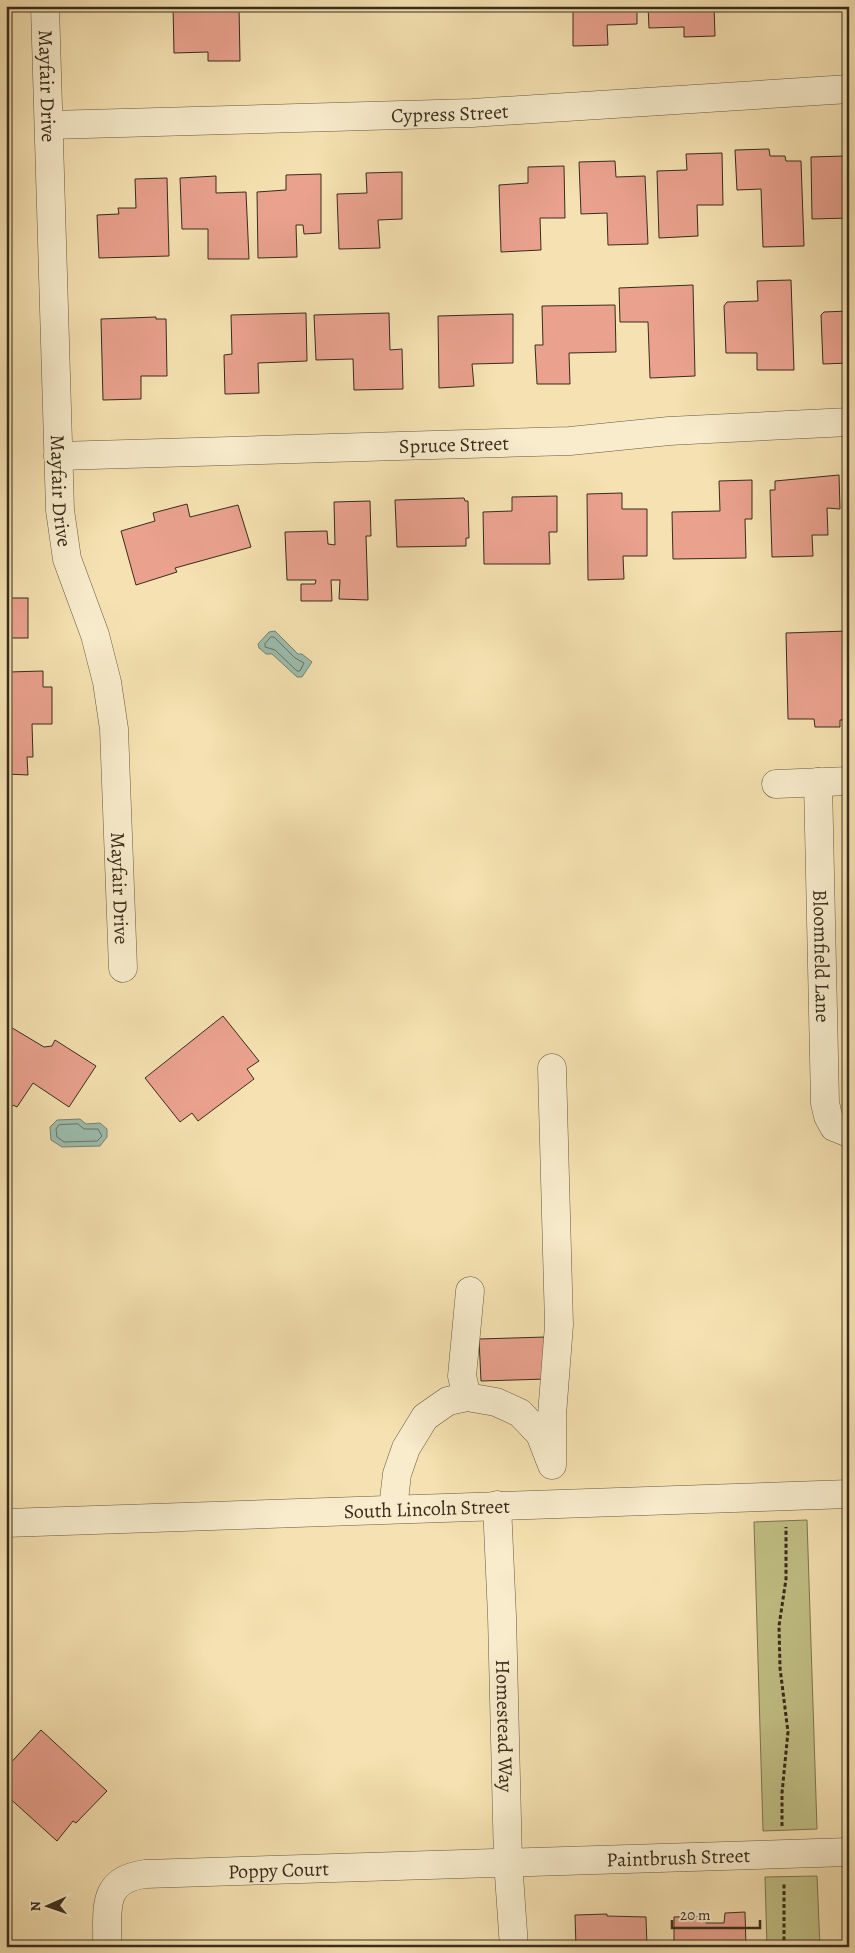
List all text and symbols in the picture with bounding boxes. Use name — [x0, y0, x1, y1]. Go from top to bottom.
street label: Mayfair Drive — [32, 29, 62, 143]
street label: Cypress Street — [391, 98, 510, 129]
street label: Spruce Street — [398, 430, 510, 460]
street label: Mayfair Drive — [44, 434, 78, 549]
street label: Mayfair Drive — [104, 831, 135, 945]
street label: Bloomfield Lane — [806, 889, 836, 1023]
street label: South Lincoln Street — [343, 1493, 511, 1525]
street label: Homestead Way — [489, 1659, 519, 1794]
street label: Paintbrush Street — [606, 1842, 751, 1874]
street label: Poppy Court — [228, 1855, 330, 1885]
north arrow — [22, 1880, 72, 1930]
scale bar — [672, 1898, 760, 1930]
text: N — [26, 1901, 45, 1912]
text: 20 m — [680, 1905, 711, 1925]

